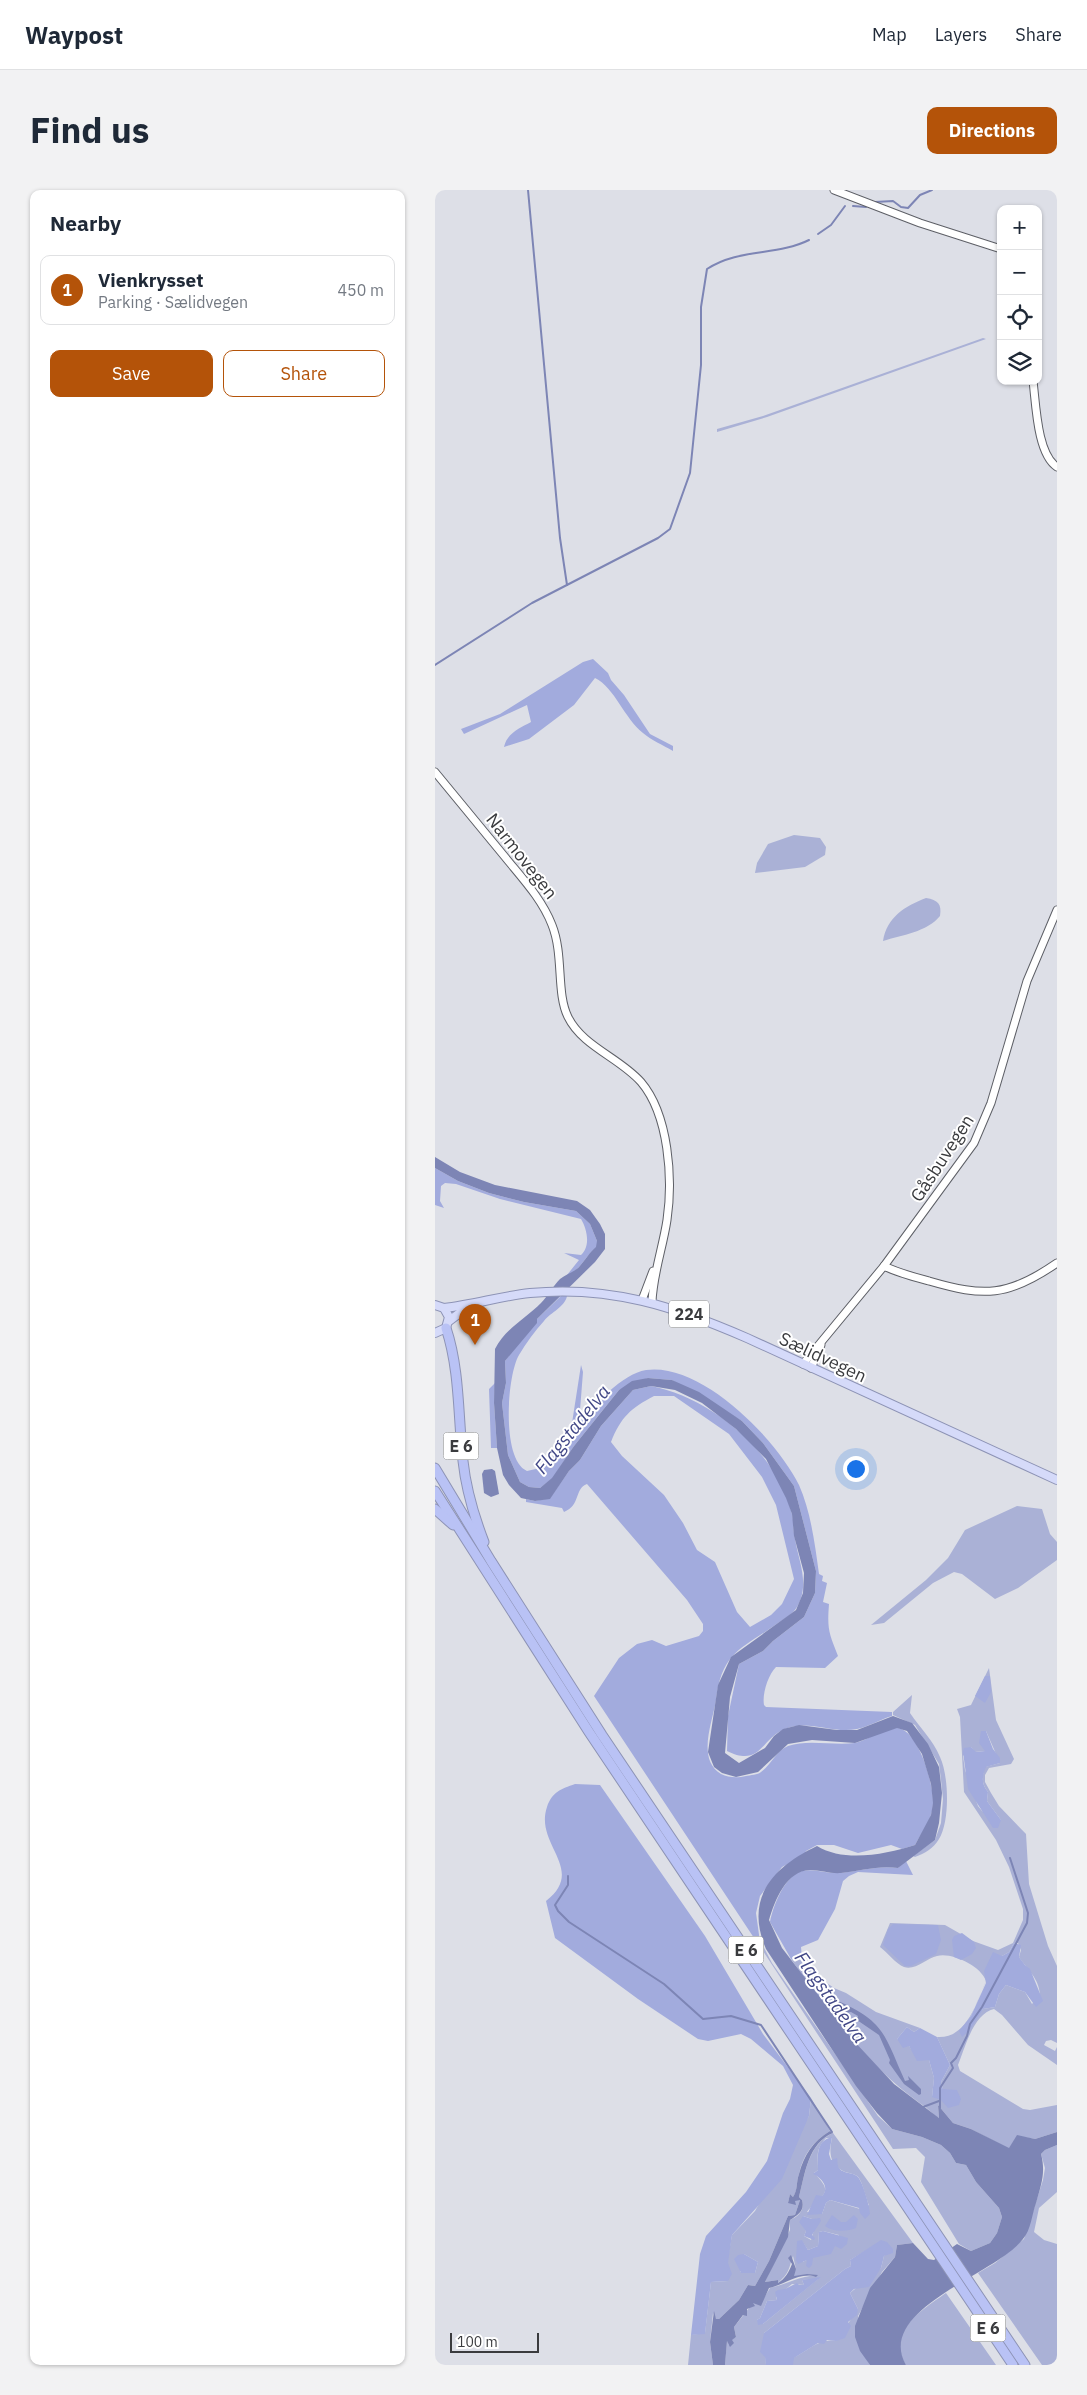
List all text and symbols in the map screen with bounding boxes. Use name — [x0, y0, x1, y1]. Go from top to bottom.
text: Waypost — [25, 19, 123, 51]
text: Map — [872, 23, 907, 46]
text: Layers — [935, 23, 987, 46]
text: Share — [1015, 23, 1062, 46]
text: Find us — [30, 107, 149, 153]
button: Directions — [927, 107, 1057, 154]
map controls — [997, 205, 1042, 385]
button: + — [997, 205, 1042, 250]
text: Nearby — [50, 209, 121, 237]
button: − — [997, 250, 1042, 295]
text: Vienkrysset — [98, 268, 204, 292]
text: 1 — [62, 280, 72, 300]
text: 450 m — [337, 280, 384, 300]
text: Parking · Sælidvegen — [98, 292, 248, 312]
button: locate — [997, 295, 1042, 340]
button: layers — [997, 340, 1042, 385]
button: Save — [50, 350, 213, 397]
button: Share — [223, 350, 385, 397]
street label: Narmovegen — [481, 808, 563, 904]
street label: Gåsbuvegen — [905, 1110, 979, 1206]
road number: 224 — [669, 1300, 709, 1328]
pin: 1 — [459, 1304, 491, 1345]
street label: Sælidvegen — [776, 1327, 870, 1387]
water label: Flagstadelva — [529, 1380, 615, 1478]
road number: E 6 — [443, 1432, 479, 1460]
your location — [843, 1456, 869, 1482]
road number: E 6 — [729, 1936, 763, 1964]
water label: Flagstadelva — [790, 1946, 872, 2048]
road number: E 6 — [971, 2314, 1005, 2342]
scale bar — [450, 2330, 539, 2353]
text: 100 m — [457, 2333, 498, 2351]

